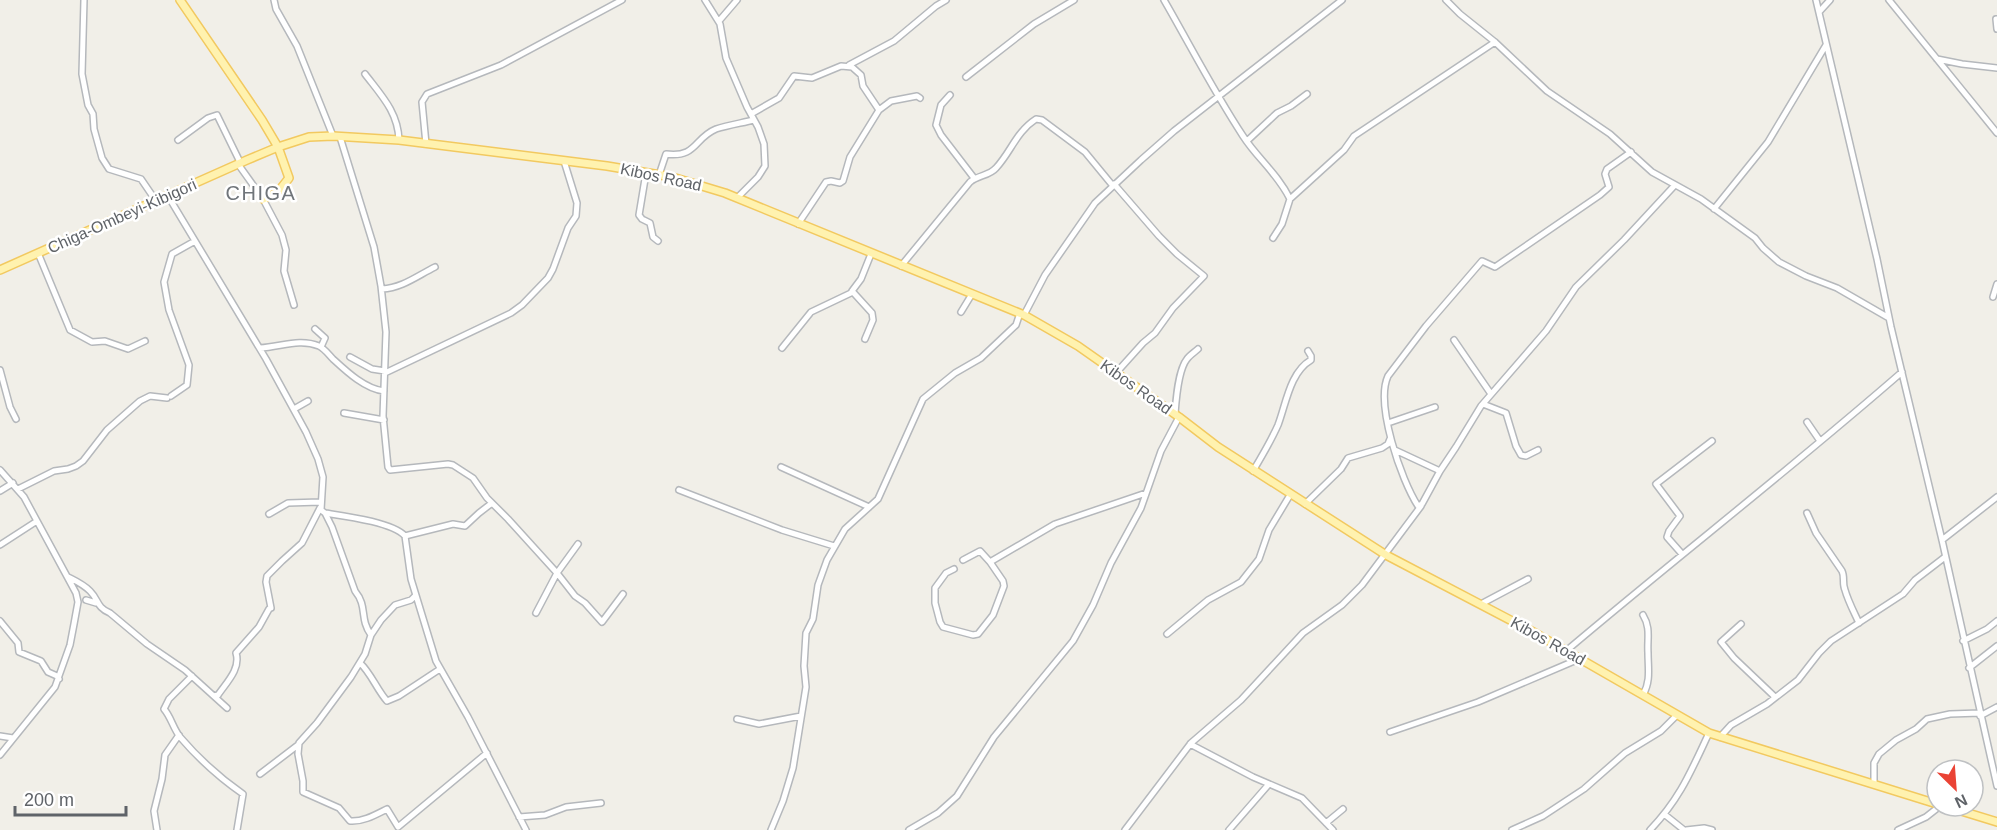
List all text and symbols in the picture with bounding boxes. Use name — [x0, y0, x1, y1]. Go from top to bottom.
street label: Kibos Road — [619, 160, 703, 194]
street label: Chiga-Ombeyi-Kibigori — [45, 176, 199, 256]
district label: CHIGA — [226, 182, 296, 204]
street label: Kibos Road — [1097, 356, 1175, 418]
street label: Kibos Road — [1508, 614, 1588, 668]
north arrow — [1925, 758, 1985, 818]
scale bar — [15, 779, 126, 817]
text: 200 m — [24, 790, 74, 810]
text: N — [1952, 791, 1970, 811]

